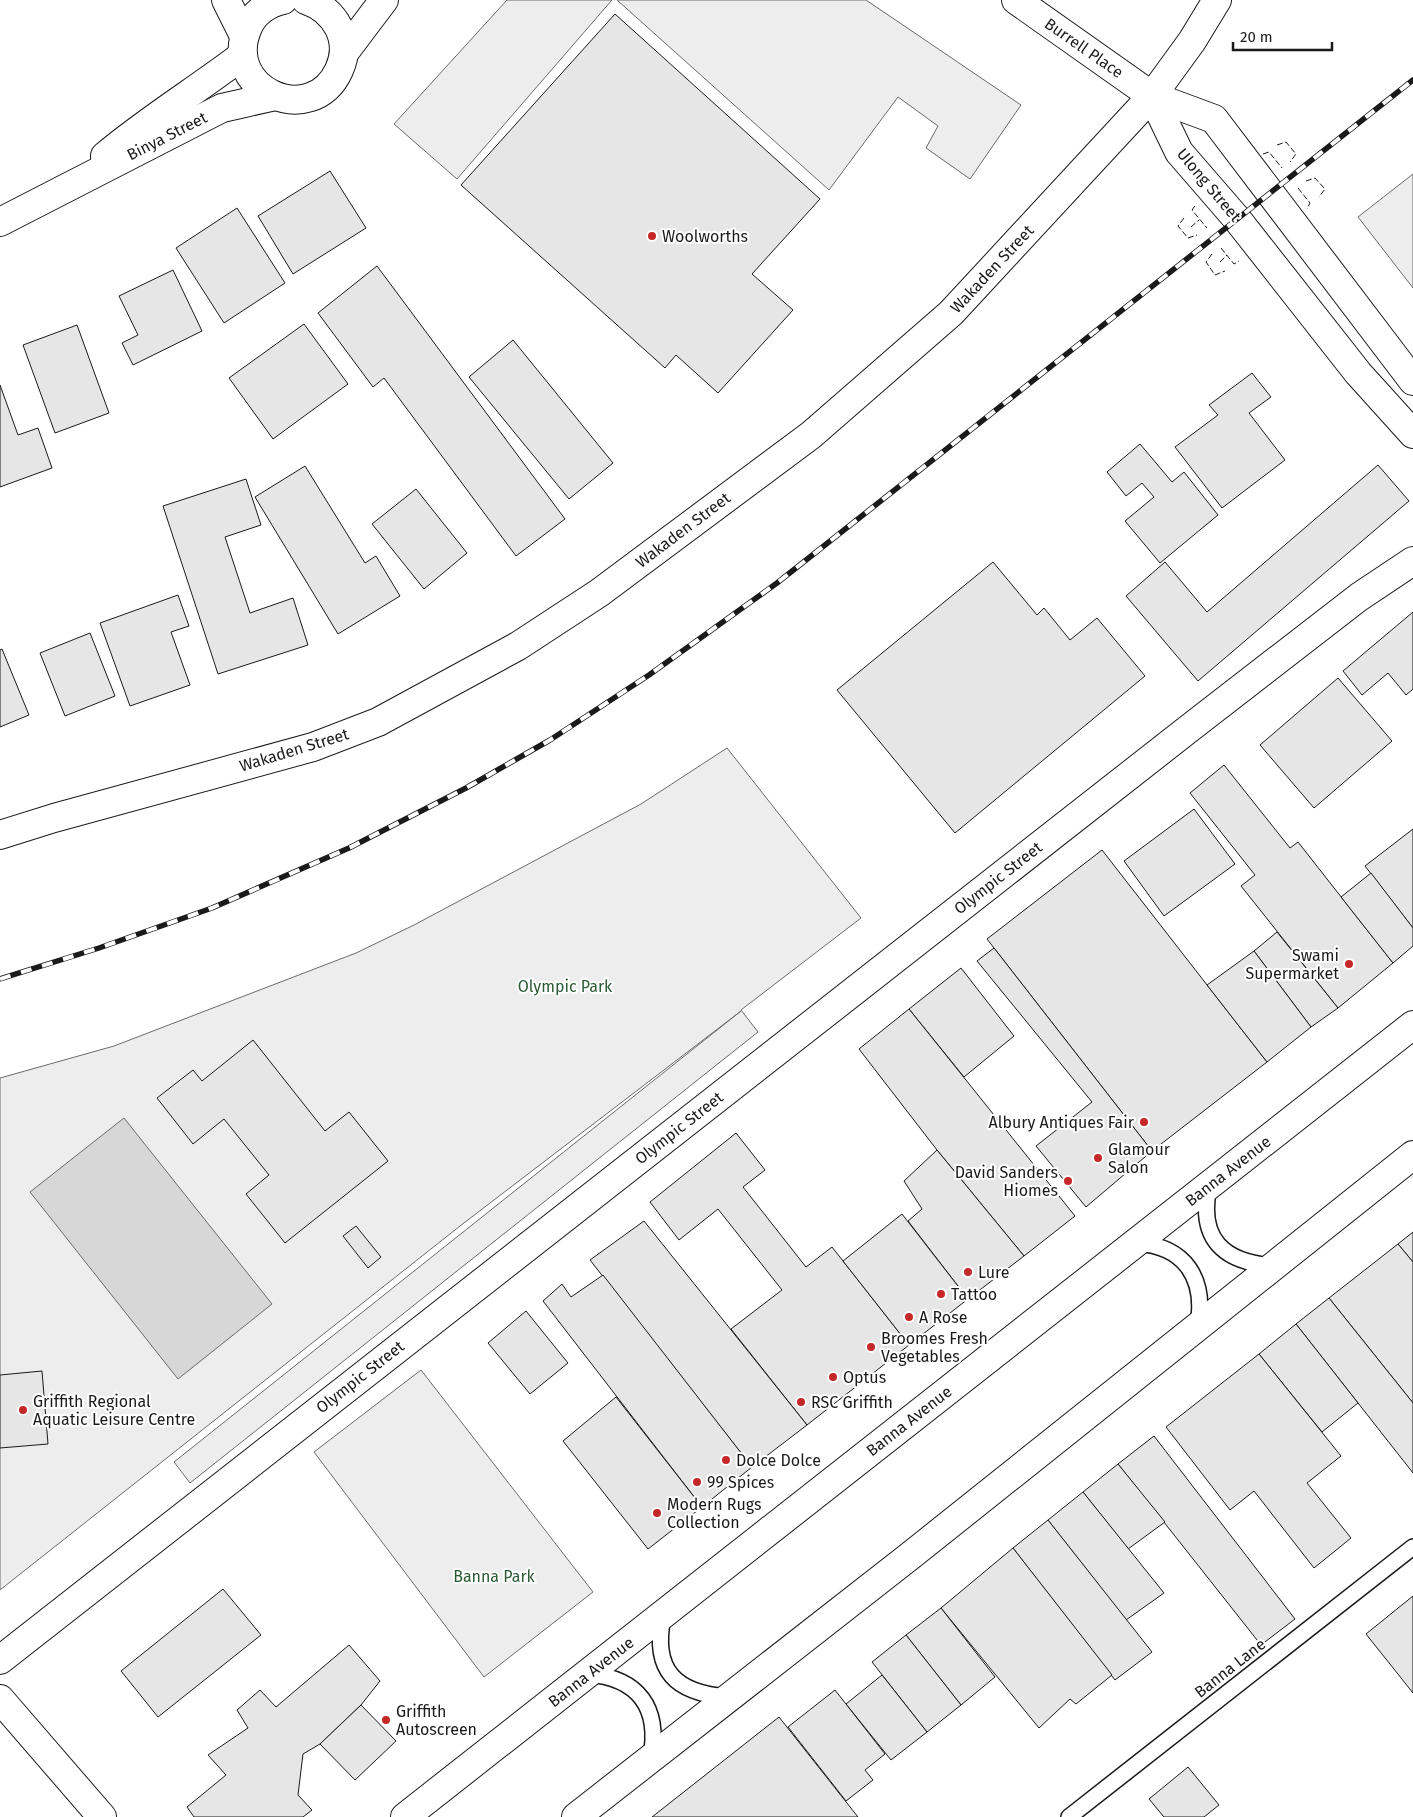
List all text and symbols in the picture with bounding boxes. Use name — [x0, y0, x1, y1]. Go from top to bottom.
street label: Burrell Place — [1041, 14, 1127, 82]
scale bar — [1233, 20, 1332, 52]
text: 20 m — [1240, 28, 1273, 46]
street label: Binya Street — [124, 108, 210, 164]
street label: Ulong Street — [1173, 144, 1245, 226]
street label: Wakaden Street — [946, 221, 1038, 317]
place label: Woolworths — [662, 227, 748, 246]
marker: Woolworths — [646, 230, 658, 242]
street label: Wakaden Street — [632, 488, 734, 572]
street label: Wakaden Street — [237, 724, 351, 776]
street label: Olympic Street — [950, 838, 1046, 918]
place label: Swami Supermarket — [1245, 946, 1339, 983]
marker: Swami Supermarket — [1343, 958, 1355, 970]
park label: Olympic Park — [518, 977, 613, 996]
street label: Olympic Street — [631, 1088, 727, 1168]
place label: Albury Antiques Fair — [989, 1113, 1135, 1132]
marker: Albury Antiques Fair — [1138, 1116, 1150, 1128]
street label: Banna Avenue — [1181, 1132, 1275, 1210]
place label: Glamour Salon — [1108, 1140, 1171, 1177]
marker: Glamour Salon — [1092, 1152, 1104, 1164]
place label: David Sanders Hiomes — [955, 1163, 1058, 1200]
marker: David Sanders Hiomes — [1062, 1175, 1074, 1187]
place label: Lure — [978, 1263, 1009, 1282]
marker: Lure — [962, 1266, 974, 1278]
place label: Tattoo — [951, 1285, 997, 1304]
marker: Tattoo — [935, 1288, 947, 1300]
place label: A Rose — [919, 1308, 967, 1327]
marker: A Rose — [903, 1311, 915, 1323]
place label: Broomes Fresh Vegetables — [881, 1329, 988, 1366]
street label: Olympic Street — [312, 1337, 408, 1417]
marker: Broomes Fresh Vegetables — [865, 1341, 877, 1353]
place label: Optus — [843, 1368, 886, 1387]
marker: Optus — [827, 1371, 839, 1383]
street label: Banna Avenue — [862, 1382, 956, 1460]
place label: Griffith Regional Aquatic Leisure Centre — [33, 1392, 195, 1429]
place label: RSC Griffith — [811, 1393, 893, 1412]
marker: RSC Griffith — [795, 1396, 807, 1408]
marker: Griffith Regional Aquatic Leisure Centre — [17, 1404, 29, 1416]
place label: Dolce Dolce — [736, 1451, 821, 1470]
marker: Dolce Dolce — [720, 1454, 732, 1466]
place label: 99 Spices — [707, 1473, 774, 1492]
marker: 99 Spices — [691, 1476, 703, 1488]
place label: Modern Rugs Collection — [667, 1495, 762, 1532]
marker: Modern Rugs Collection — [651, 1507, 663, 1519]
park label: Banna Park — [453, 1567, 536, 1586]
street label: Banna Avenue — [544, 1633, 638, 1711]
street label: Banna Lane — [1191, 1634, 1269, 1702]
place label: Griffith Autoscreen — [396, 1702, 477, 1739]
marker: Griffith Autoscreen — [380, 1714, 392, 1726]

